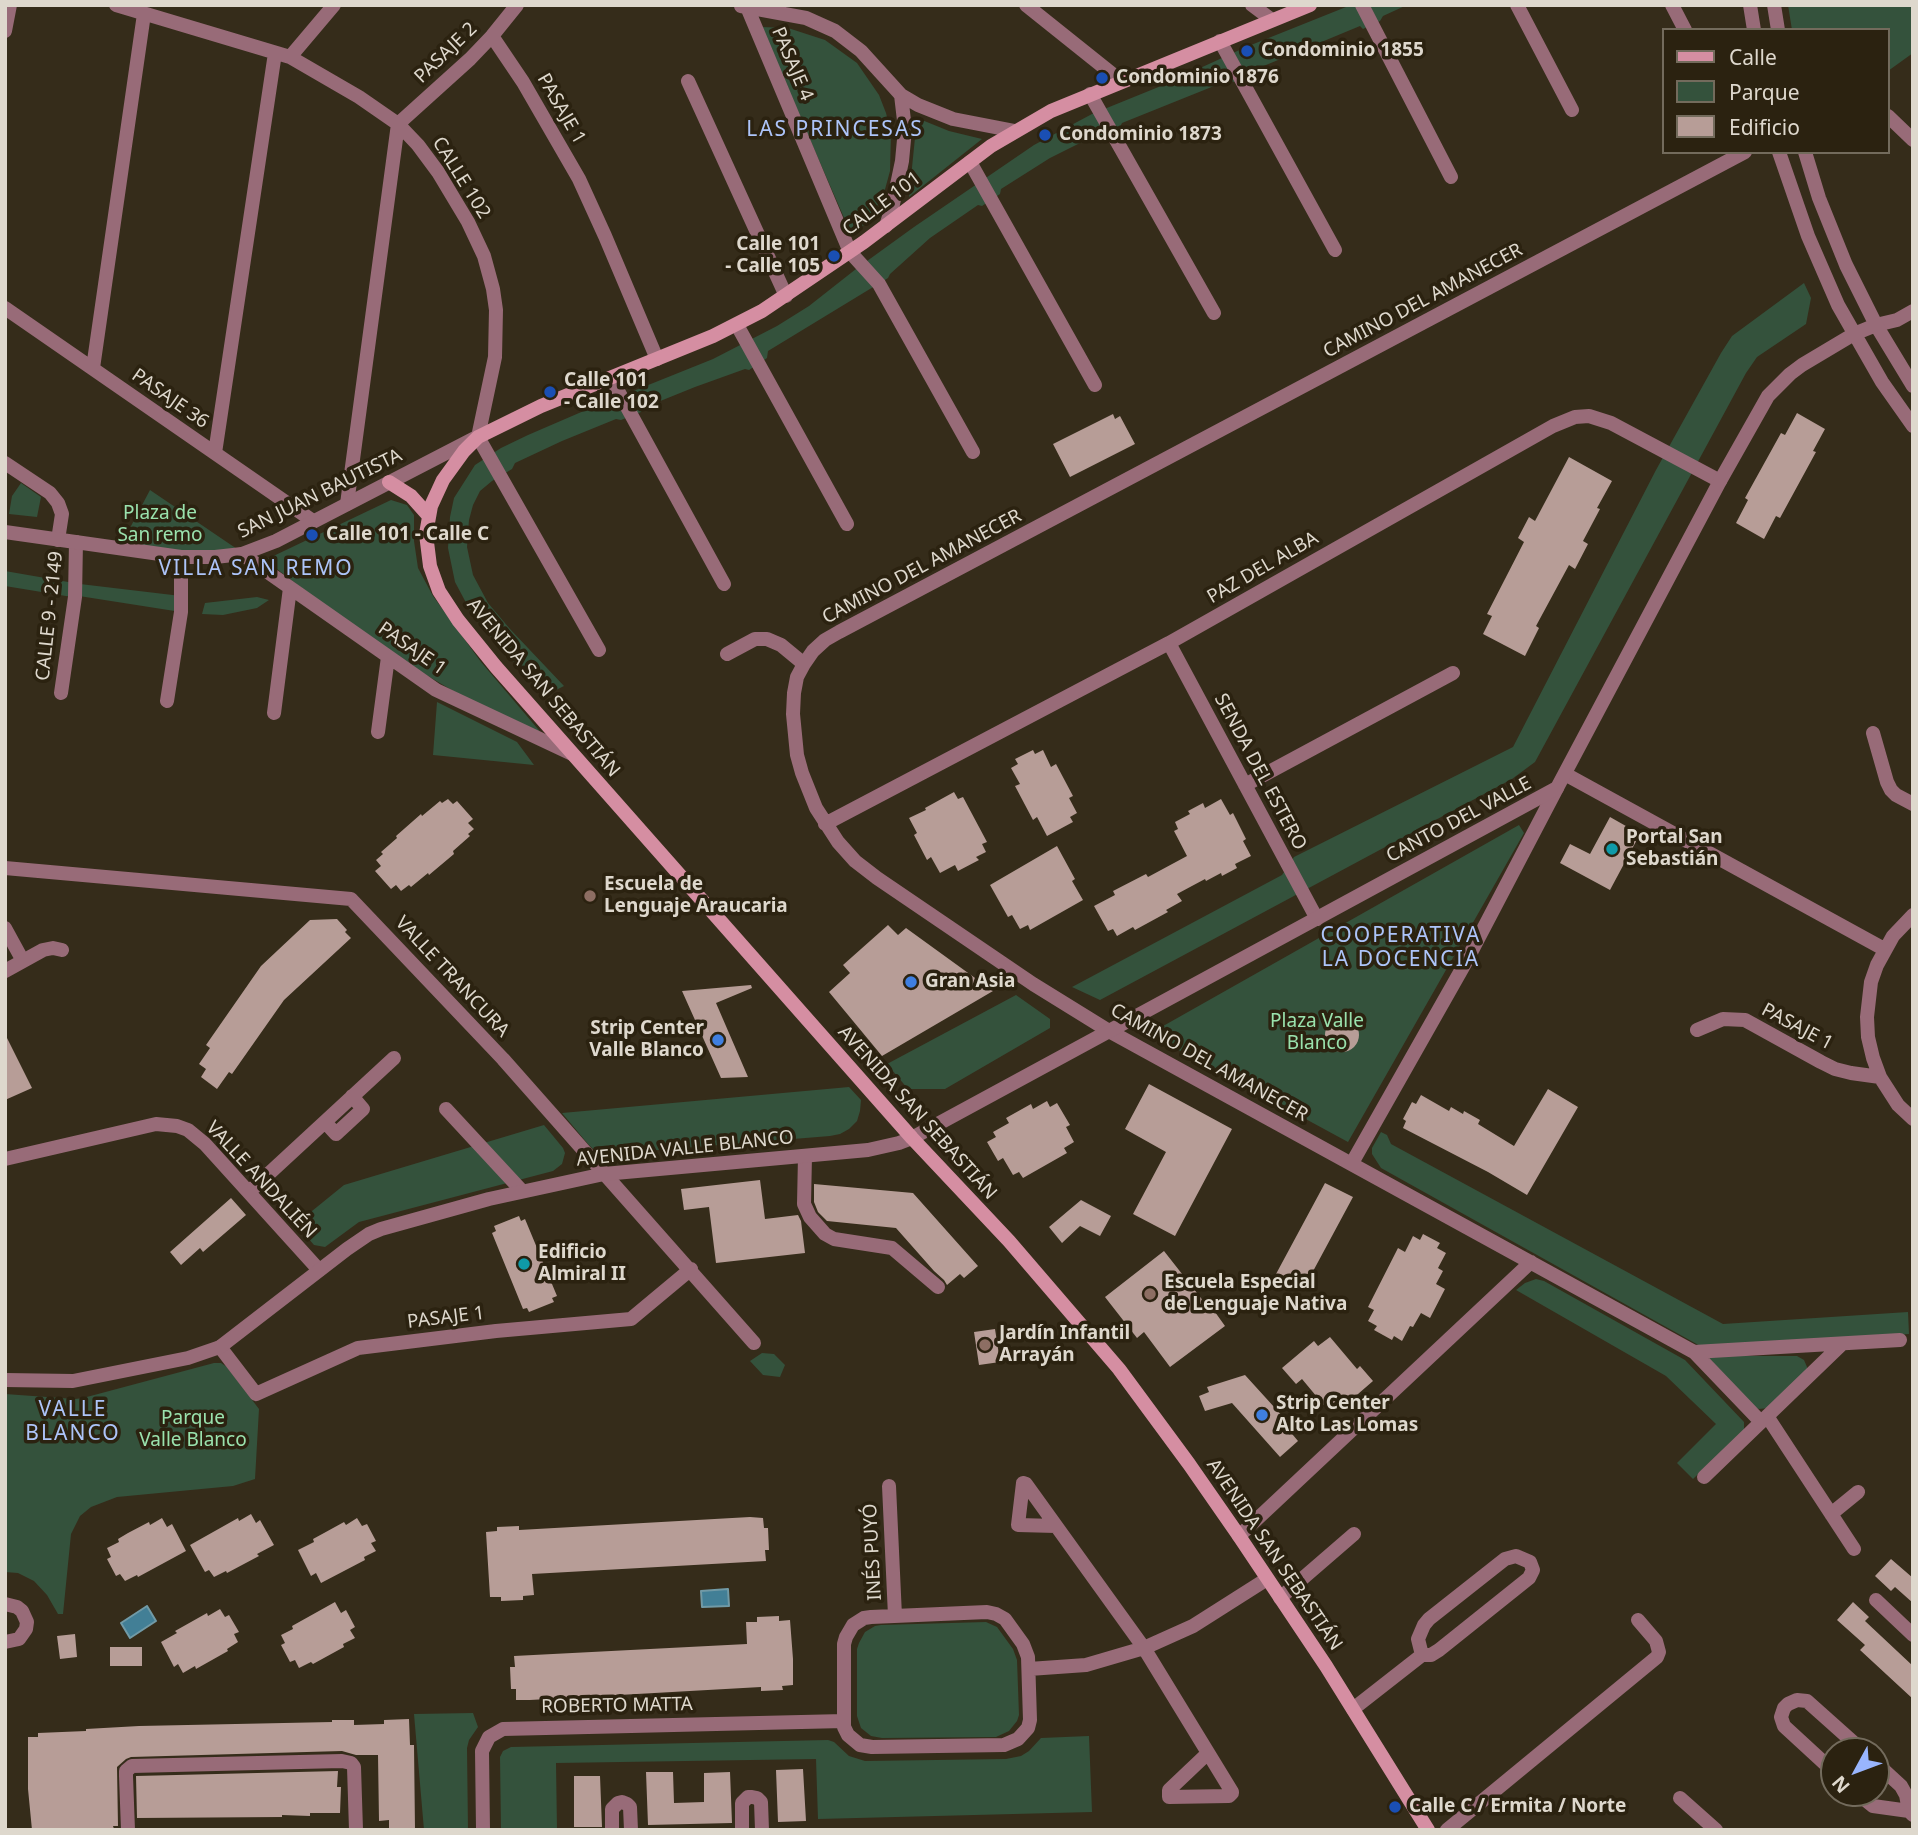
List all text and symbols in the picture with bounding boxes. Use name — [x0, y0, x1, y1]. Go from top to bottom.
street label: PASAJE 2 — [410, 18, 482, 88]
street label: PASAJE 4 — [766, 24, 818, 104]
legend — [1662, 28, 1890, 154]
place label: Condominio 1855 — [1261, 40, 1424, 62]
marker: Condominio 1855 — [1239, 43, 1255, 59]
text: Calle — [1729, 43, 1777, 71]
place label: Condominio 1876 — [1116, 67, 1279, 89]
street label: PASAJE 1 — [532, 70, 590, 148]
marker: Condominio 1876 — [1094, 70, 1110, 86]
text: Parque — [1729, 78, 1799, 106]
text: Edificio — [1729, 113, 1800, 141]
district label: LAS PRINCESAS — [748, 117, 922, 143]
place label: Condominio 1873 — [1059, 124, 1222, 146]
marker: Condominio 1873 — [1037, 127, 1053, 143]
street label: CALLE 102 — [427, 133, 495, 223]
street label: CALLE 101 — [838, 167, 926, 241]
place label: Calle 101 - Calle 105 — [725, 234, 820, 278]
street label: CAMINO DEL AMANECER — [1320, 239, 1526, 363]
marker: Calle 101 - Calle 105 — [826, 248, 842, 264]
street label: PASAJE 36 — [127, 364, 213, 434]
place label: Calle 101 - Calle 102 — [564, 370, 659, 414]
marker: Calle 101 - Calle 102 — [542, 384, 558, 400]
street label: SAN JUAN BAUTISTA — [234, 444, 406, 544]
park label: Plaza de San remo — [117, 503, 203, 547]
street label: CAMINO DEL AMANECER — [819, 505, 1025, 629]
place label: Calle 101 - Calle C — [326, 524, 489, 546]
marker: Calle 101 - Calle C — [304, 527, 320, 543]
street label: PAZ DEL ALBA — [1203, 527, 1323, 609]
street label: CALLE 9 - 2149 — [32, 550, 68, 682]
district label: VILLA SAN REMO — [160, 556, 352, 582]
street label: AVENIDA SAN SEBASTIÁN — [462, 594, 624, 782]
street label: PASAJE 1 — [374, 617, 450, 681]
street label: SENDA DEL ESTERO — [1209, 690, 1311, 854]
street label: CANTO DEL VALLE — [1383, 772, 1535, 868]
place label: Portal San Sebastián — [1626, 827, 1723, 871]
marker: Portal San Sebastián — [1604, 841, 1620, 857]
place label: Escuela de Lenguaje Araucaria — [604, 874, 788, 918]
marker: Escuela de Lenguaje Araucaria — [582, 888, 598, 904]
street label: VALLE TRANCURA — [390, 912, 514, 1042]
district label: COOPERATIVA LA DOCENCIA — [1322, 923, 1480, 973]
place label: Gran Asia — [925, 971, 1015, 993]
marker: Gran Asia — [903, 974, 919, 990]
street label: CAMINO DEL AMANECER — [1106, 999, 1312, 1127]
street label: PASAJE 1 — [1757, 999, 1837, 1055]
park label: Plaza Valle Blanco — [1270, 1011, 1364, 1055]
place label: Strip Center Valle Blanco — [589, 1018, 704, 1062]
street label: AVENIDA SAN SEBASTIÁN — [833, 1021, 1001, 1205]
marker: Strip Center Valle Blanco — [710, 1032, 726, 1048]
street label: VALLE ANDALIÉN — [201, 1117, 321, 1243]
street label: AVENIDA VALLE BLANCO — [575, 1126, 795, 1172]
place label: Edificio Almiral II — [538, 1242, 626, 1286]
marker: Edificio Almiral II — [516, 1256, 532, 1272]
place label: Escuela Especial de Lenguaje Nativa — [1164, 1272, 1347, 1316]
marker: Escuela Especial de Lenguaje Nativa — [1142, 1286, 1158, 1302]
street label: PASAJE 1 — [406, 1302, 486, 1334]
place label: Jardín Infantil Arrayán — [999, 1323, 1130, 1367]
marker: Jardín Infantil Arrayán — [977, 1337, 993, 1353]
place label: Strip Center Alto Las Lomas — [1276, 1393, 1418, 1437]
district label: VALLE BLANCO — [26, 1397, 120, 1447]
marker: Strip Center Alto Las Lomas — [1254, 1407, 1270, 1423]
park label: Parque Valle Blanco — [139, 1408, 247, 1452]
street label: AVENIDA SAN SEBASTIÁN — [1201, 1455, 1347, 1655]
street label: INÉS PUYÓ — [859, 1503, 887, 1601]
street label: ROBERTO MATTA — [541, 1693, 693, 1719]
north arrow — [1820, 1737, 1890, 1807]
text: N — [1826, 1770, 1856, 1799]
place label: Calle C / Ermita / Norte — [1409, 1796, 1626, 1818]
marker: Calle C / Ermita / Norte — [1387, 1799, 1403, 1815]

